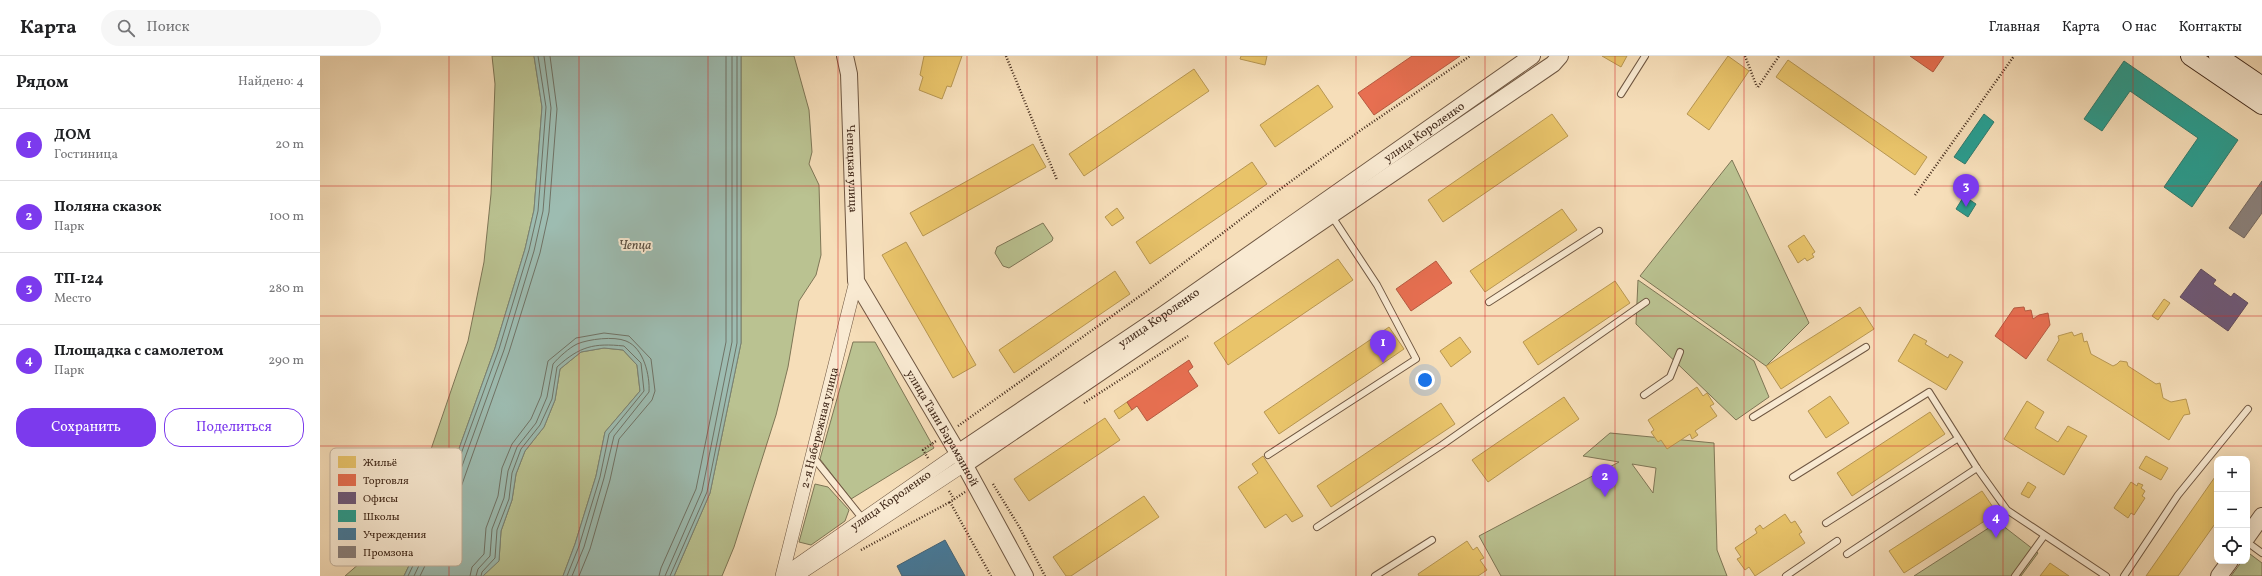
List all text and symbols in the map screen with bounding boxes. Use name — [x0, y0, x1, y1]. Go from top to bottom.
search box — [101, 10, 381, 46]
text: Карта — [20, 15, 77, 41]
icon: search — [115, 17, 137, 39]
text: Поиск — [147, 17, 190, 38]
text: Главная — [1989, 18, 2040, 37]
text: Карта — [2062, 18, 2100, 37]
text: О нас — [2122, 18, 2157, 37]
text: Контакты — [2179, 18, 2242, 37]
text: Рядом — [16, 71, 69, 94]
text: Найдено: 4 — [238, 73, 304, 91]
street label: улица Короленко — [1381, 99, 1468, 167]
street label: Чепецкая улица — [842, 124, 861, 213]
text: ДОМ — [54, 125, 91, 146]
text: 1 — [26, 136, 32, 154]
text: 20 m — [275, 136, 304, 154]
text: Гостиница — [54, 146, 118, 164]
pin: 3 — [1953, 174, 1979, 207]
text: Поляна сказок — [54, 197, 161, 218]
text: 2 — [26, 208, 32, 226]
text: 100 m — [269, 208, 304, 226]
text: Парк — [54, 218, 84, 236]
water label: Чепца — [619, 237, 651, 255]
text: ТП-124 — [54, 269, 104, 290]
text: 3 — [26, 280, 32, 298]
text: 280 m — [268, 280, 304, 298]
street label: улица Короленко — [1115, 285, 1203, 352]
text: Место — [54, 290, 91, 308]
pin: 1 — [1370, 330, 1396, 363]
text: Площадка с самолетом — [54, 341, 224, 362]
text: 4 — [25, 352, 33, 370]
text: 290 m — [268, 352, 304, 370]
text: Парк — [54, 362, 84, 380]
street label: 2-я Набережная улица — [797, 366, 843, 490]
street label: улица Тани Барамзиной — [901, 367, 982, 490]
your location — [1415, 370, 1435, 390]
button: Сохранить — [16, 408, 156, 447]
button: Поделиться — [164, 408, 304, 447]
legend — [330, 448, 462, 566]
text: Жильё — [363, 456, 397, 471]
map controls — [2214, 456, 2250, 564]
button: + — [2214, 456, 2250, 492]
pin: 2 — [1592, 464, 1618, 497]
street label: улица Короленко — [847, 467, 935, 535]
text: Торговля — [363, 474, 409, 489]
text: Офисы — [363, 492, 398, 507]
button: − — [2214, 492, 2250, 528]
pin: 4 — [1983, 505, 2009, 538]
text: Школы — [363, 510, 400, 525]
text: Учреждения — [363, 528, 426, 543]
button: locate — [2214, 528, 2250, 564]
text: Промзона — [363, 546, 414, 561]

